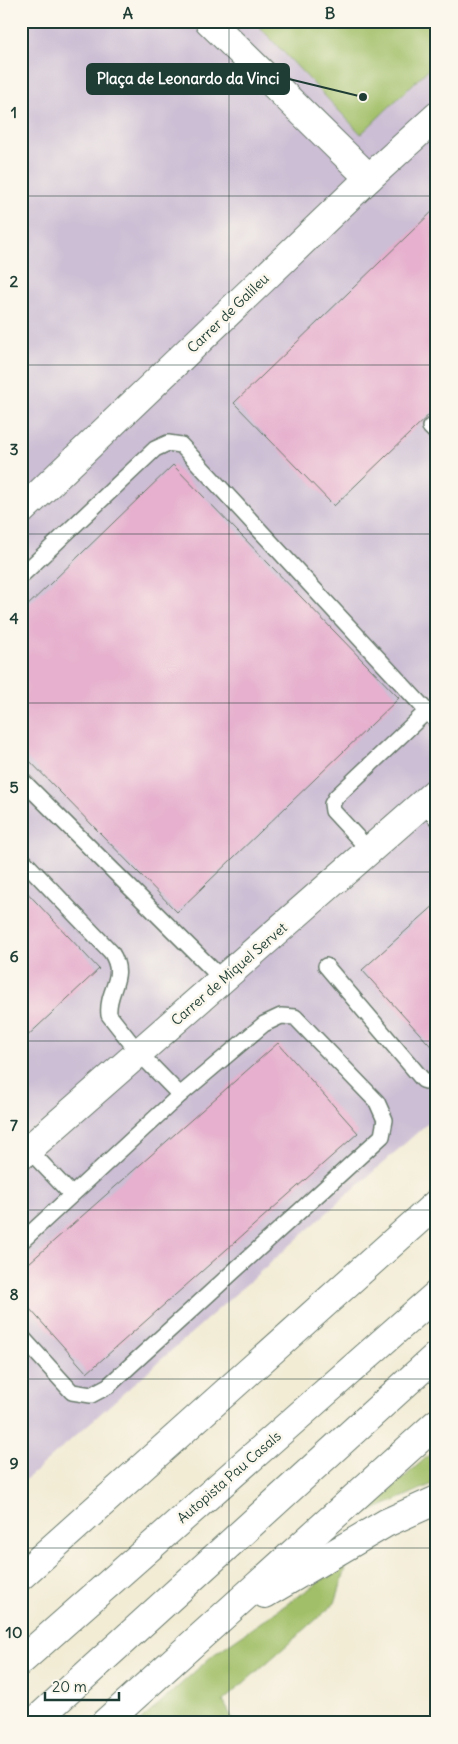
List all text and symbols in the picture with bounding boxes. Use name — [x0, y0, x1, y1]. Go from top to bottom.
text: A — [123, 3, 133, 23]
text: B — [325, 3, 336, 23]
callout: Plaça de Leonardo da Vinci — [87, 64, 289, 94]
text: Plaça de Leonardo da Vinci — [97, 69, 279, 89]
text: 1 — [11, 102, 17, 122]
street label: Carrer de Galileu — [183, 269, 273, 357]
text: 2 — [10, 271, 19, 291]
text: 3 — [9, 439, 19, 459]
text: 4 — [9, 608, 19, 628]
text: 5 — [9, 777, 19, 797]
street label: Carrer de Miquel Servet — [167, 918, 291, 1029]
text: 6 — [9, 946, 19, 966]
text: 7 — [10, 1115, 18, 1135]
text: 8 — [9, 1284, 19, 1304]
street label: Autopista Pau Casals — [173, 1427, 285, 1527]
text: 9 — [9, 1453, 19, 1473]
text: 10 — [6, 1622, 22, 1642]
scale bar — [45, 1669, 119, 1701]
text: 20 m — [52, 1677, 87, 1696]

